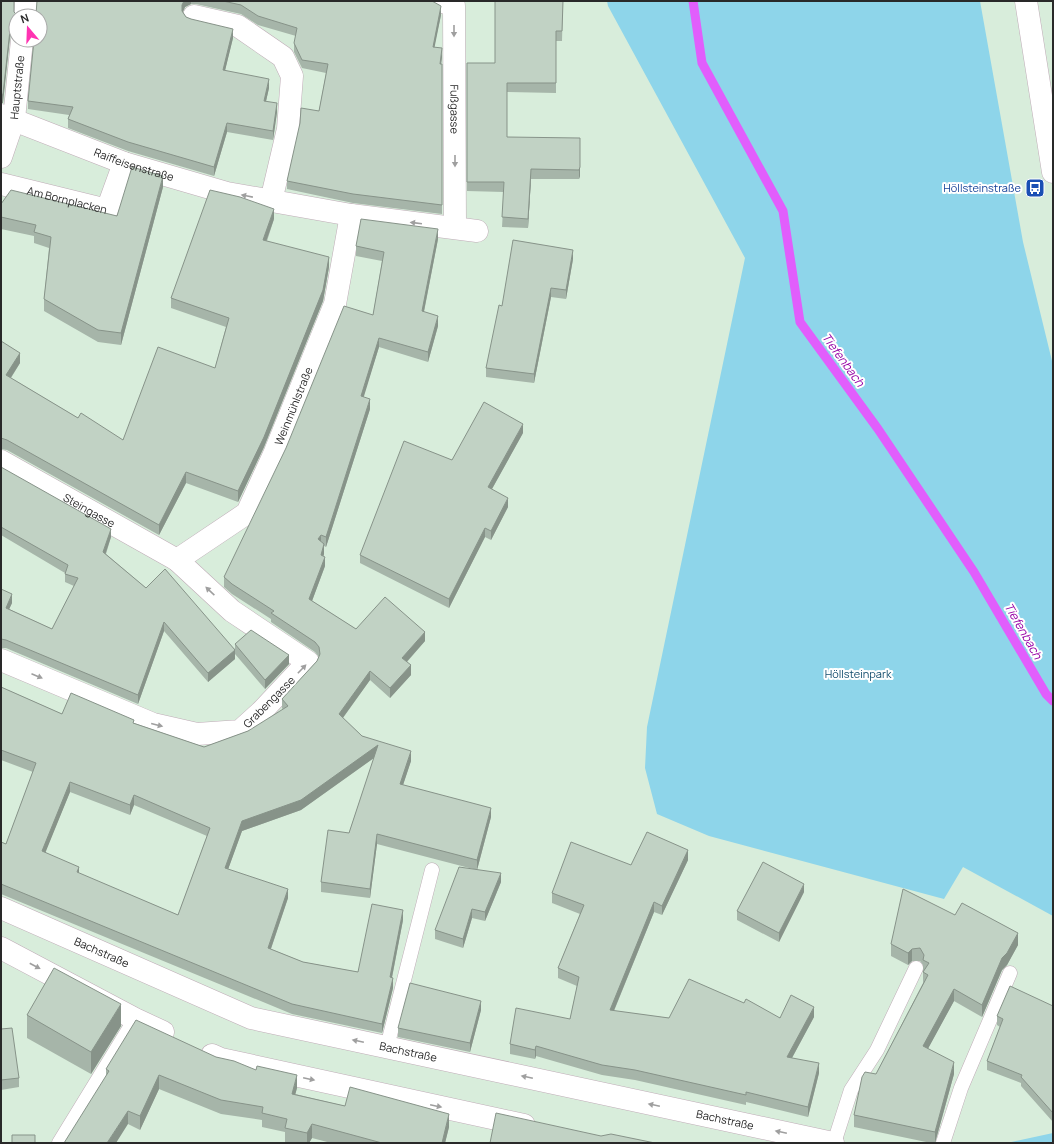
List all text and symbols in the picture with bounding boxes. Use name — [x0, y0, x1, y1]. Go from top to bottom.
north arrow — [8, 8, 48, 48]
text: N — [18, 10, 31, 26]
one-way arrow — [451, 25, 457, 38]
street label: Hauptstraße — [6, 54, 27, 120]
street label: Fußgasse — [447, 84, 463, 134]
street label: Raiffeisenstraße — [92, 144, 176, 184]
one-way arrow — [452, 155, 458, 168]
bus stop icon: Höllsteinstraße — [1024, 177, 1046, 199]
place label: Höllsteinstraße — [943, 180, 1022, 195]
street label: Am Bornplacken — [26, 183, 109, 217]
one-way arrow — [240, 193, 253, 199]
one-way arrow — [410, 220, 422, 226]
water label: Tiefenbach — [818, 329, 869, 391]
street label: Weinmühlstraße — [271, 364, 316, 447]
street label: Steingasse — [61, 490, 118, 531]
one-way arrow — [205, 586, 215, 596]
water label: Tiefenbach — [1000, 599, 1047, 663]
one-way arrow — [297, 664, 306, 673]
park label: Höllsteinpark — [825, 666, 892, 681]
street label: Grabengasse — [239, 672, 298, 731]
one-way arrow — [31, 673, 43, 679]
one-way arrow — [151, 722, 163, 728]
street label: Bachstraße — [72, 933, 132, 971]
one-way arrow — [30, 963, 41, 969]
one-way arrow — [352, 1038, 365, 1044]
street label: Bachstraße — [378, 1038, 439, 1065]
one-way arrow — [520, 1074, 533, 1080]
one-way arrow — [303, 1076, 315, 1082]
one-way arrow — [648, 1101, 660, 1107]
one-way arrow — [430, 1104, 442, 1110]
street label: Bachstraße — [695, 1106, 756, 1133]
one-way arrow — [775, 1128, 787, 1134]

